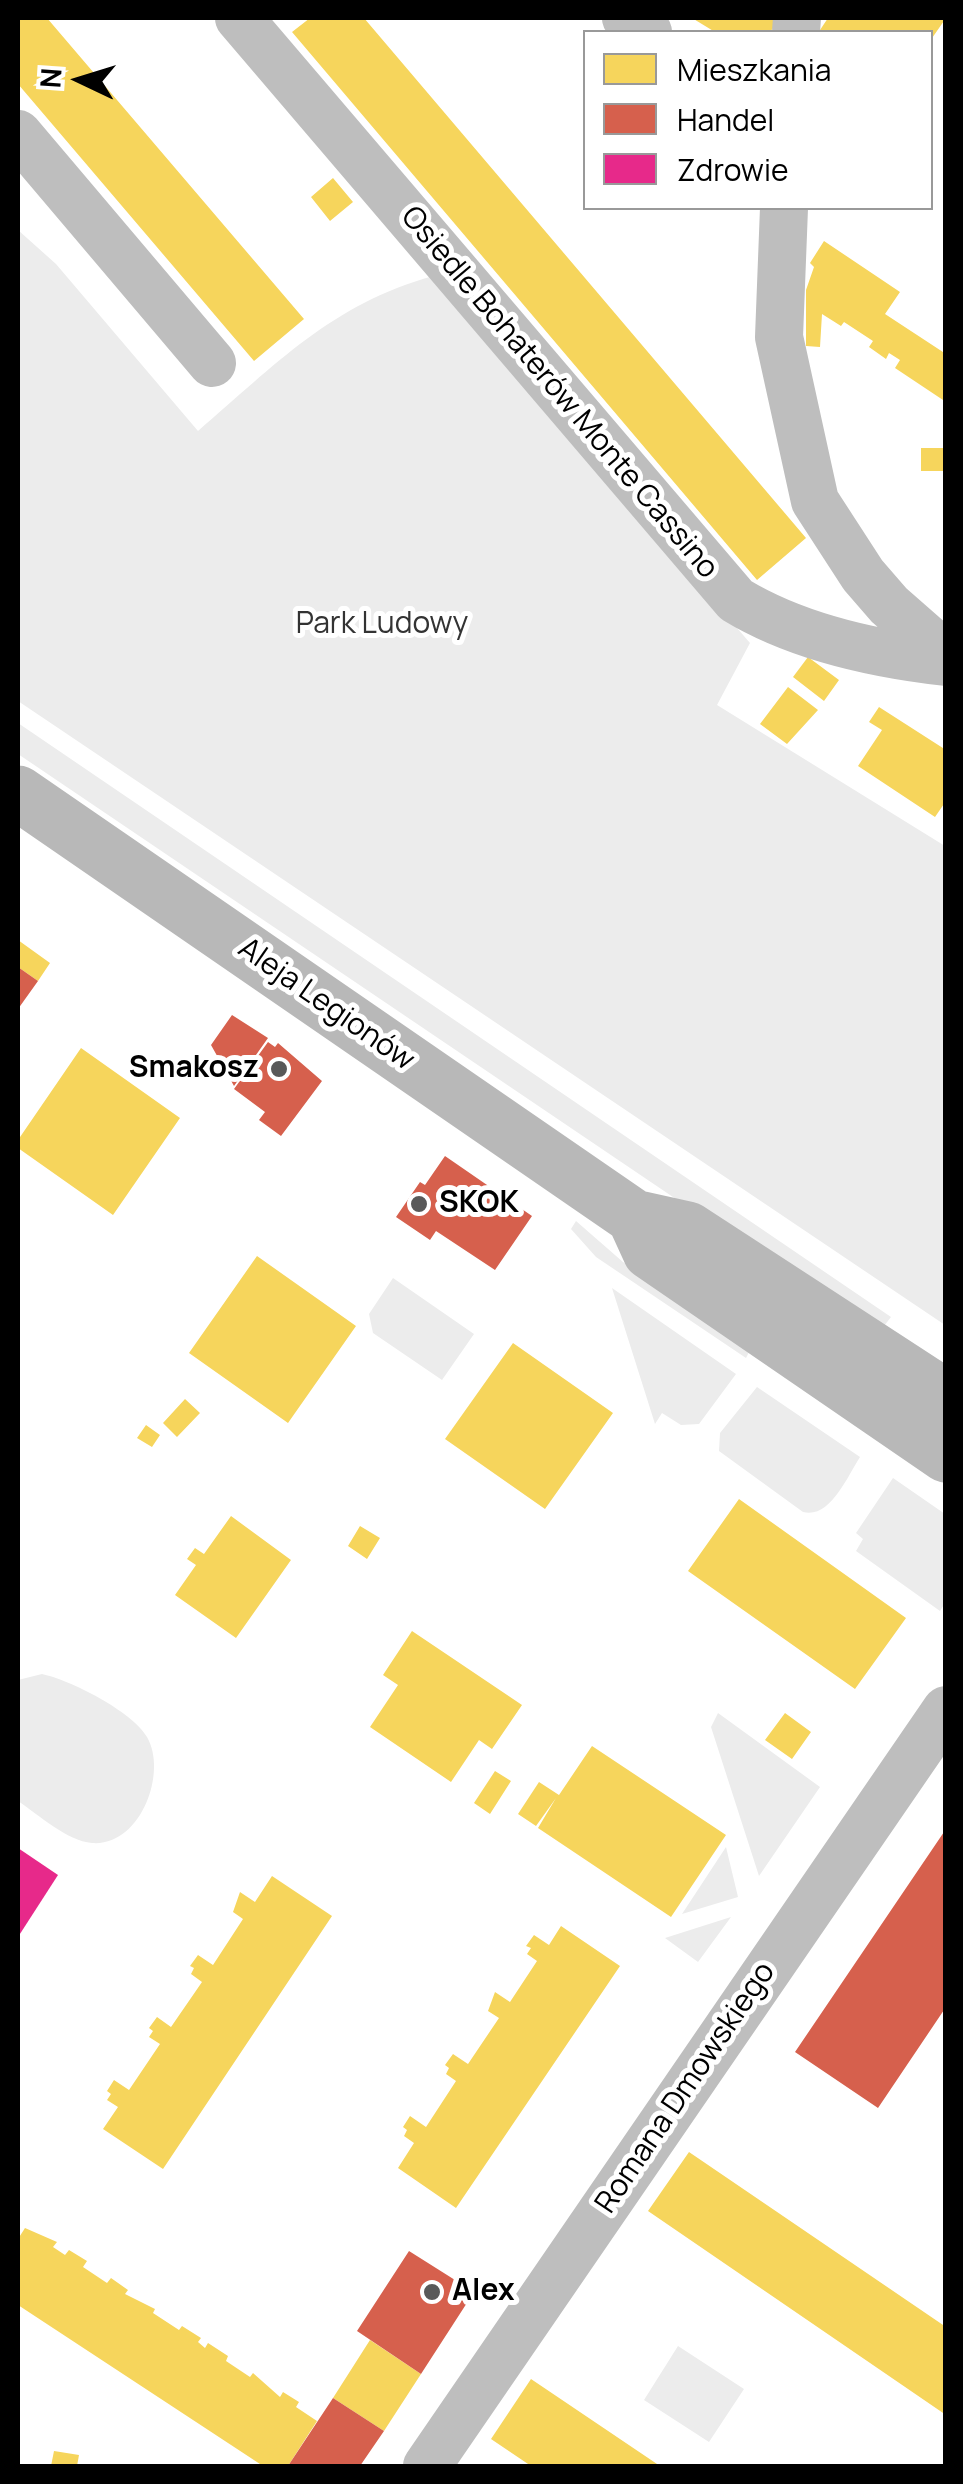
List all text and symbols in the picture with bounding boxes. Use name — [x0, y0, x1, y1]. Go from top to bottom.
north arrow — [30, 30, 130, 130]
legend — [583, 30, 933, 210]
text: Mieszkania — [677, 49, 831, 90]
text: N — [30, 67, 70, 89]
text: Handel — [677, 99, 774, 140]
text: Zdrowie — [677, 149, 788, 190]
street label: Osiedle Bohaterów Monte Cassino — [393, 200, 725, 586]
park label: Park Ludowy — [296, 607, 468, 643]
street label: Aleja Legionów — [231, 931, 421, 1079]
place label: Smakosz — [129, 1051, 259, 1087]
marker: Smakosz — [268, 1058, 290, 1080]
place label: SKOK — [439, 1186, 519, 1222]
marker: SKOK — [408, 1193, 430, 1215]
street label: Romana Dmowskiego — [589, 1956, 783, 2220]
place label: Alex — [452, 2274, 515, 2310]
marker: Alex — [421, 2281, 443, 2303]

